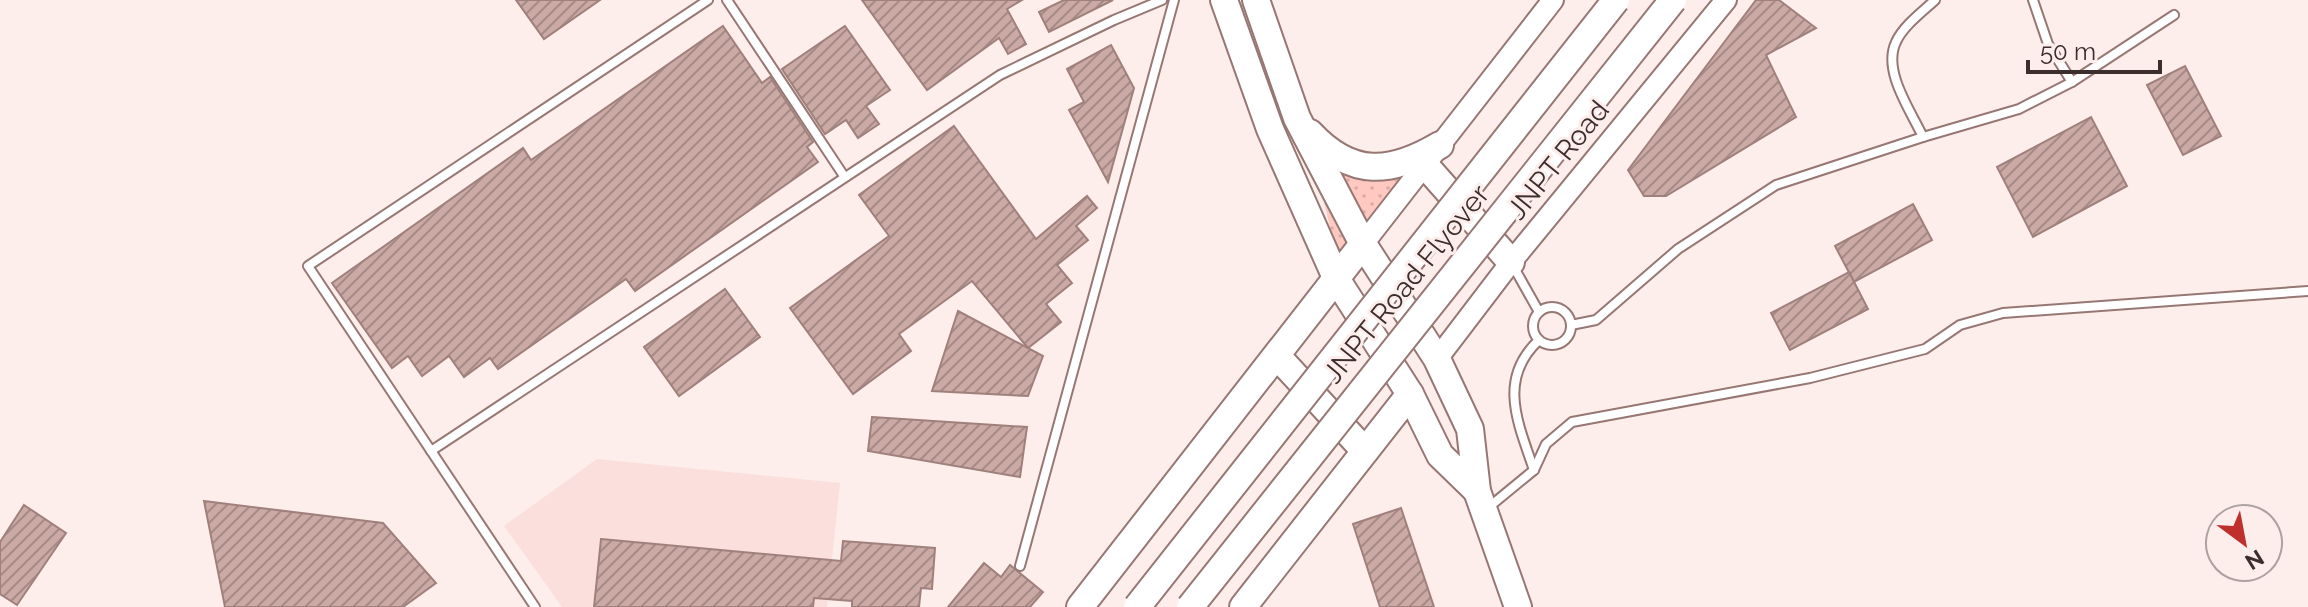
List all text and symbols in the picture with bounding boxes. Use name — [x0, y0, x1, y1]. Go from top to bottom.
scale bar — [2028, 24, 2160, 74]
text: 50 m — [2040, 37, 2096, 66]
street label: JNPT Road — [1500, 94, 1616, 226]
street label: JNPT Road Flyover — [1316, 178, 1496, 390]
north arrow — [2204, 503, 2284, 583]
text: N — [2241, 544, 2269, 575]

